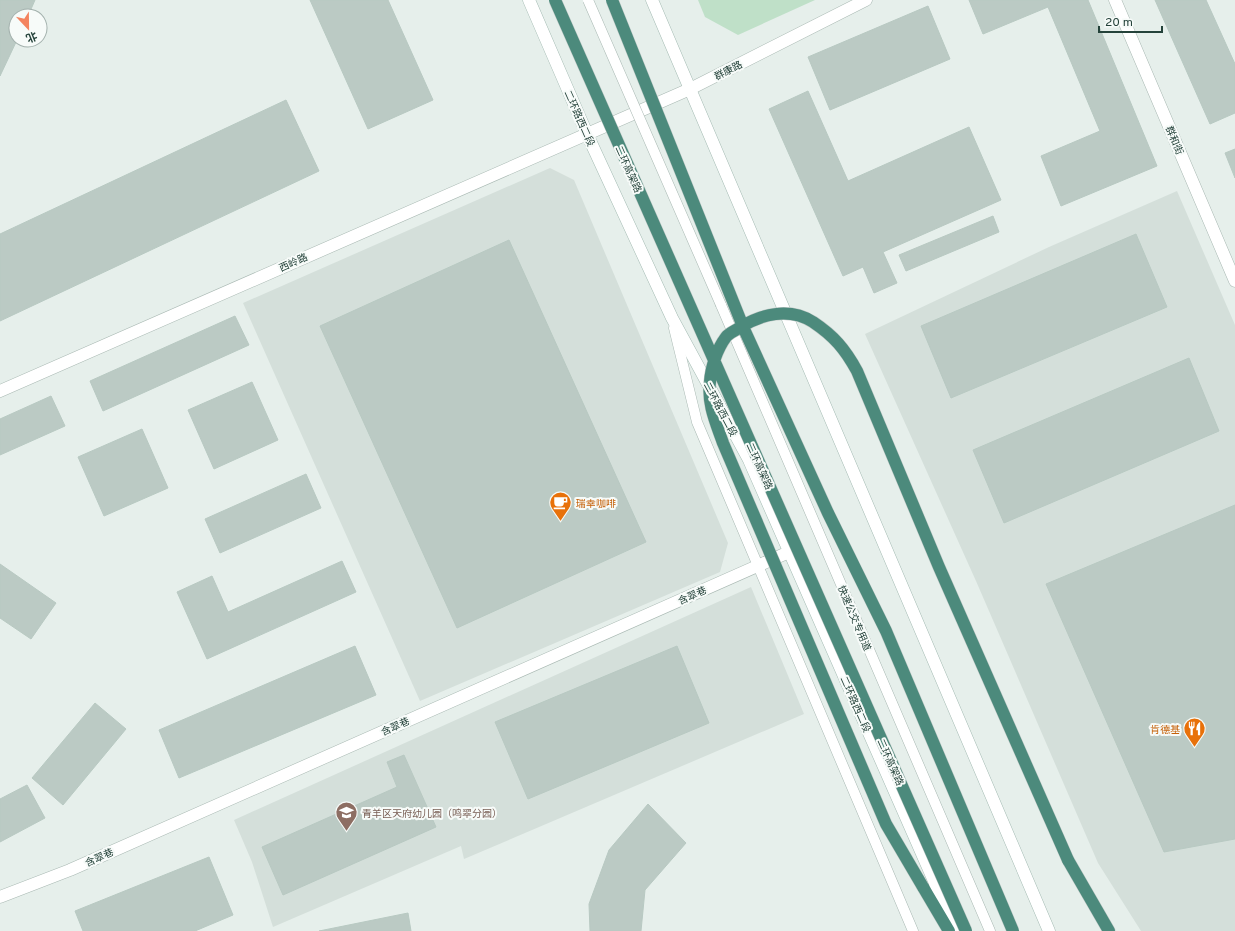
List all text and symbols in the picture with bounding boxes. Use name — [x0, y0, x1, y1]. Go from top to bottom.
north arrow — [8, 8, 48, 48]
scale bar — [1099, 8, 1162, 34]
text: 20 m — [1105, 15, 1133, 31]
text: 北 — [24, 28, 39, 45]
street label: 群康路 — [712, 59, 745, 84]
street label: 二环路西二段 — [560, 89, 597, 149]
street label: 群和街 — [1162, 124, 1185, 157]
street label: 二环高架路 — [612, 144, 644, 195]
street label: 西岭路 — [277, 251, 310, 275]
street label: 二环路西二段 — [700, 380, 739, 439]
street label: 二环高架路 — [743, 441, 775, 492]
cafe icon: 瑞幸咖啡 — [547, 490, 573, 523]
place label: 瑞幸咖啡 — [576, 498, 616, 511]
street label: 含翠巷 — [676, 584, 709, 608]
street label: 快速公交专用道 — [834, 584, 873, 653]
street label: 二环路西二段 — [836, 675, 873, 735]
street label: 含翠巷 — [379, 715, 412, 739]
restaurant icon: 肯德基 — [1182, 716, 1208, 749]
place label: 肯德基 — [1150, 724, 1180, 737]
street label: 二环高架路 — [874, 737, 906, 788]
school or university icon: 青羊区天府幼儿园（鸣翠分园） — [334, 800, 360, 833]
place label: 青羊区天府幼儿园（鸣翠分园） — [362, 808, 502, 821]
street label: 含翠巷 — [83, 846, 116, 870]

